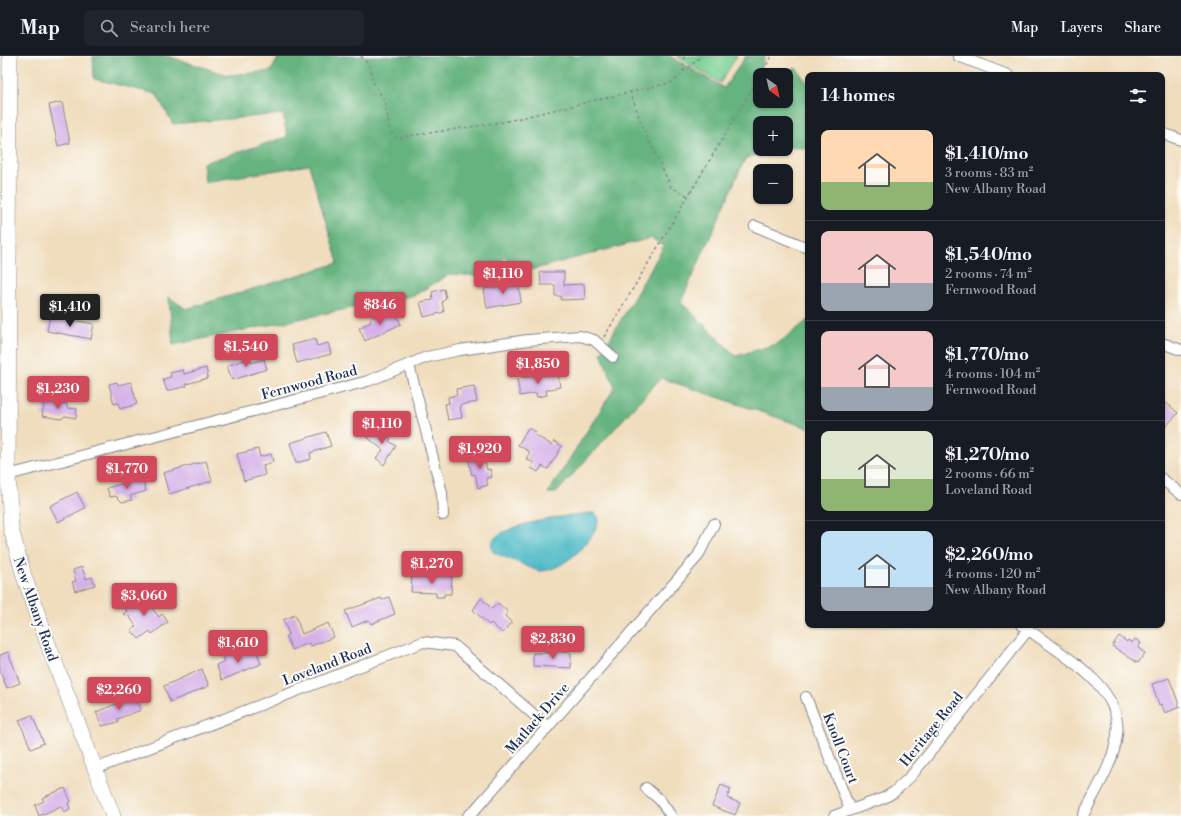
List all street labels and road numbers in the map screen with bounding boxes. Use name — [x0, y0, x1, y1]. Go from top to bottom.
street label: Fernwood Road — [259, 362, 359, 404]
street label: New Albany Road — [9, 555, 61, 664]
street label: Loveland Road — [280, 640, 374, 690]
street label: Matlack Drive — [502, 679, 574, 758]
street label: Heritage Road — [896, 689, 967, 771]
street label: Knoll Court — [818, 710, 862, 786]

